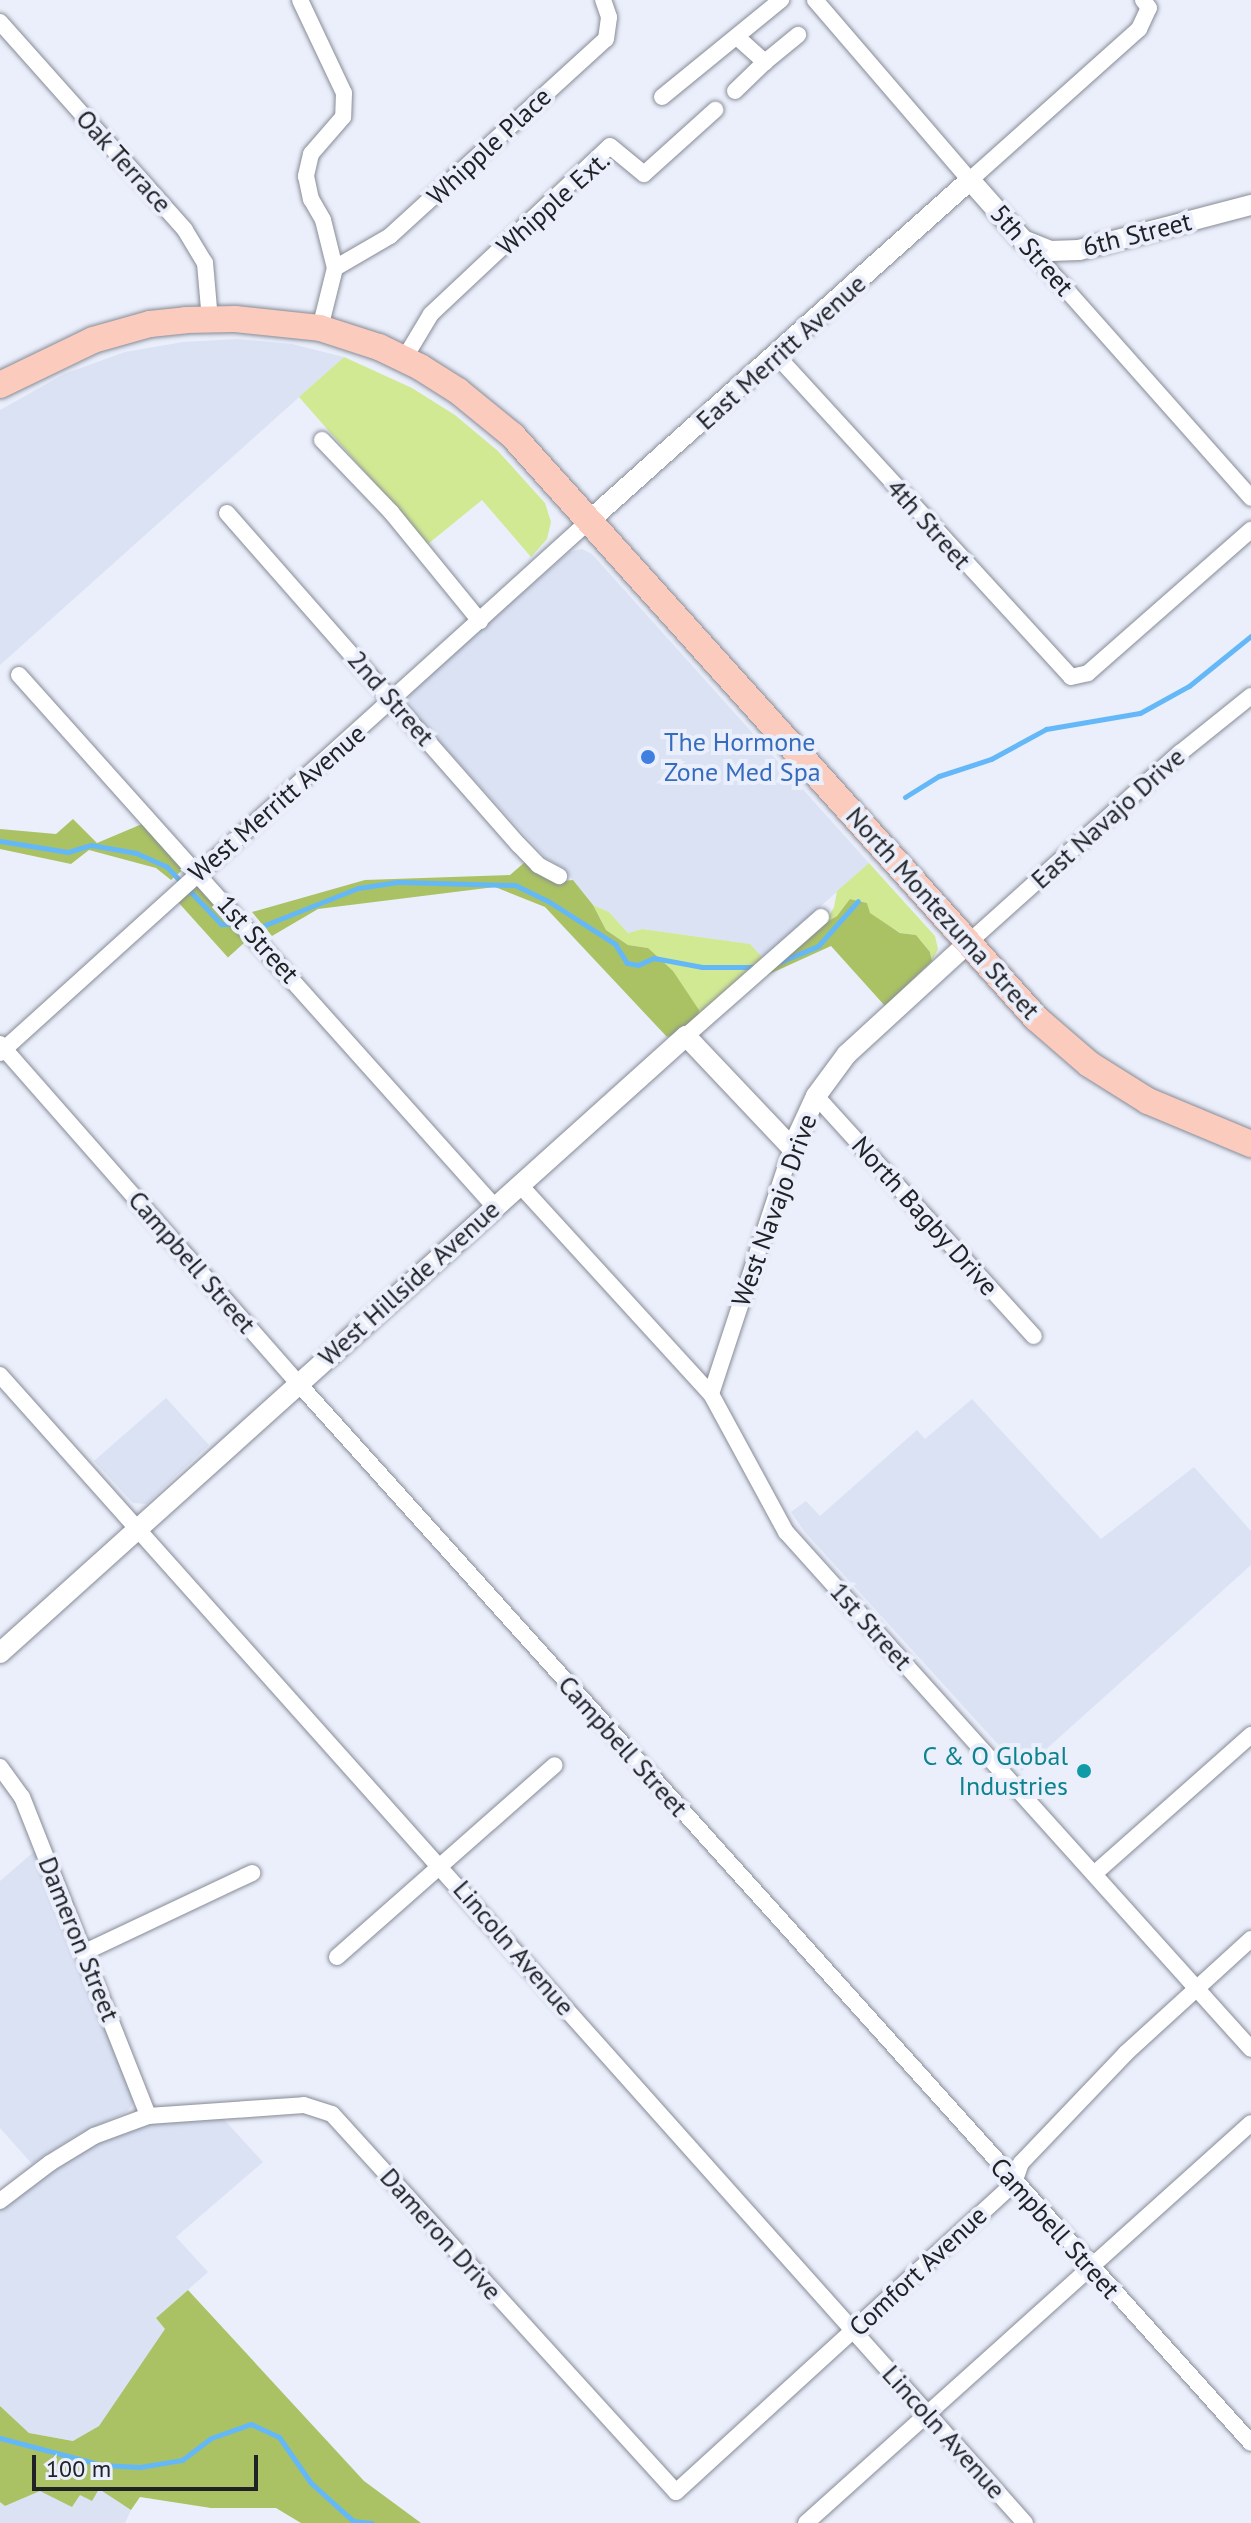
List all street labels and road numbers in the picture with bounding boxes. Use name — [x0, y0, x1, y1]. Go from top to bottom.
street label: Whipple Place — [421, 81, 557, 211]
street label: Oak Terrace — [69, 103, 179, 219]
street label: Whipple Ext. — [490, 144, 616, 262]
street label: 5th Street — [984, 198, 1080, 302]
street label: 6th Street — [1080, 205, 1194, 263]
street label: East Merritt Avenue — [690, 268, 872, 436]
street label: 4th Street — [880, 472, 978, 576]
street label: 2nd Street — [341, 644, 441, 752]
street label: West Merritt Avenue — [182, 718, 372, 888]
street label: East Navajo Drive — [1025, 741, 1191, 895]
street label: North Montezuma Street — [840, 801, 1046, 1025]
street label: 1st Street — [211, 889, 305, 989]
street label: West Navajo Drive — [725, 1110, 823, 1310]
street label: North Bagby Drive — [845, 1130, 1005, 1302]
street label: Campbell Street — [122, 1184, 262, 1340]
street label: West Hillside Avenue — [312, 1193, 506, 1373]
street label: 1st Street — [824, 1576, 918, 1676]
street label: Campbell Street — [552, 1669, 694, 1823]
street label: Dameron Street — [32, 1852, 126, 2026]
street label: Lincoln Avenue — [447, 1874, 581, 2022]
street label: Campbell Street — [984, 2151, 1126, 2305]
street label: Dameron Drive — [374, 2162, 508, 2306]
street label: Comfort Avenue — [842, 2199, 994, 2343]
street label: Lincoln Avenue — [876, 2359, 1012, 2505]

